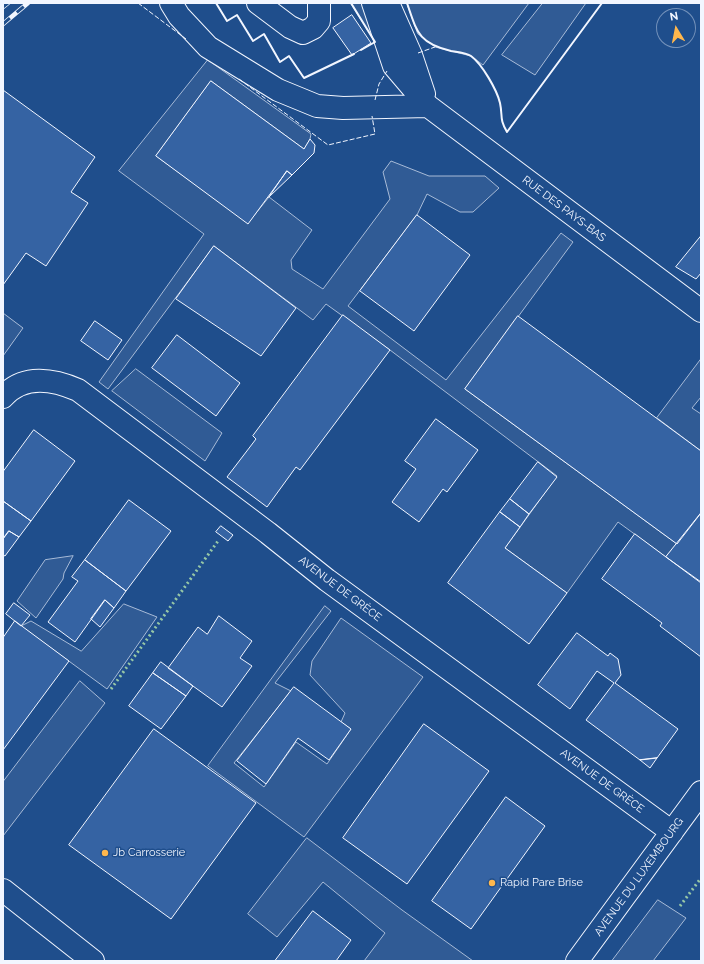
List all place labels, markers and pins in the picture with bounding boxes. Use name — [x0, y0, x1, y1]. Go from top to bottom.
place label: Jb Carrosserie — [113, 846, 185, 860]
marker: Jb Carrosserie — [100, 848, 110, 858]
place label: Rapid Pare Brise — [500, 876, 583, 890]
marker: Rapid Pare Brise — [487, 878, 497, 888]

